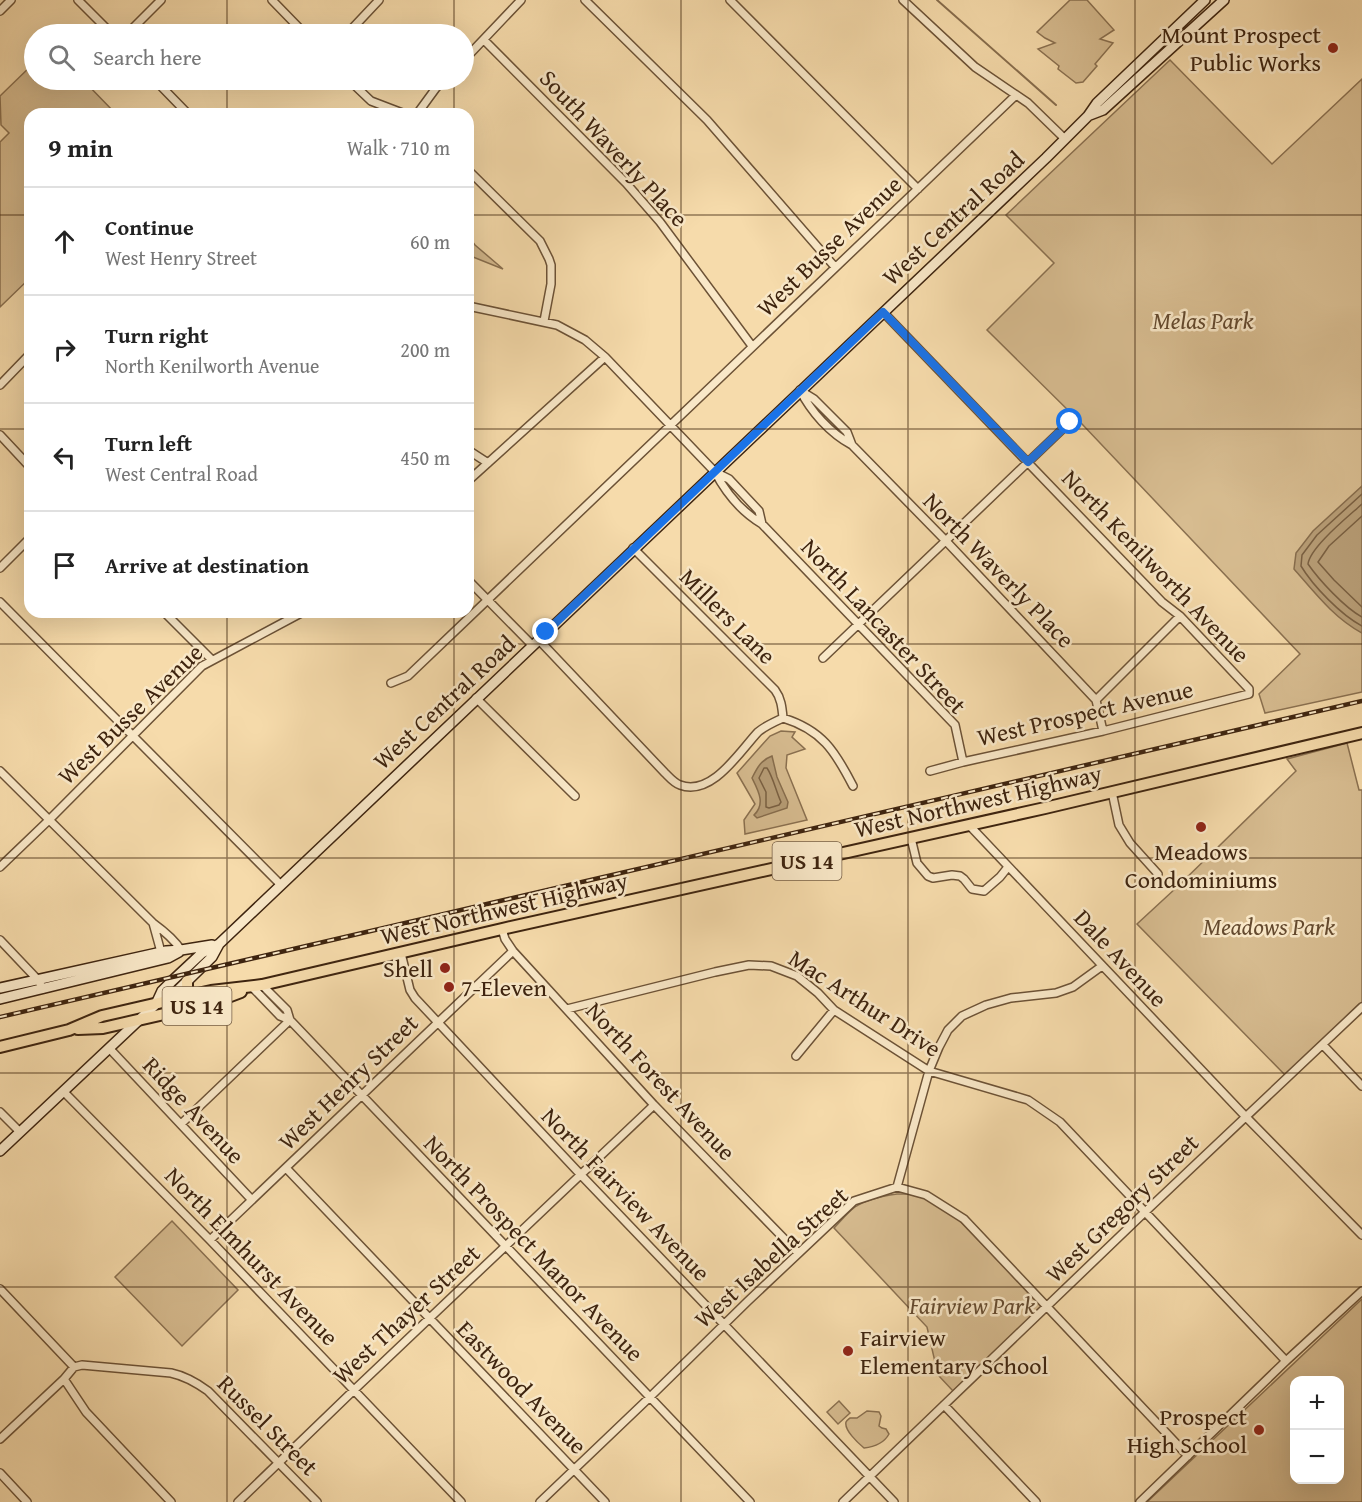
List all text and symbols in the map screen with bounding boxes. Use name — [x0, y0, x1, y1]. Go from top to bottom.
place label: Mount Prospect Public Works — [1161, 17, 1322, 80]
search box — [24, 24, 474, 90]
icon: search — [45, 41, 78, 74]
text: Search here — [93, 41, 202, 73]
marker: Mount Prospect Public Works — [1326, 41, 1340, 55]
street label: South Waverly Place — [532, 61, 696, 235]
text: 9 min — [48, 128, 113, 167]
text: Walk · 710 m — [347, 133, 450, 162]
street label: West Central Road — [874, 143, 1032, 293]
street label: West Busse Avenue — [749, 167, 909, 325]
text: Continue — [105, 211, 194, 243]
icon: ahead — [48, 225, 81, 258]
text: 60 m — [410, 227, 450, 256]
text: West Henry Street — [105, 243, 257, 272]
park label: Melas Park — [1153, 303, 1253, 338]
text: Turn right — [105, 319, 208, 351]
icon: right — [48, 333, 81, 366]
text: 200 m — [400, 335, 450, 364]
text: North Kenilworth Avenue — [105, 351, 319, 380]
route start — [1056, 408, 1082, 434]
text: Turn left — [105, 427, 192, 459]
icon: left — [48, 441, 81, 474]
text: 450 m — [400, 443, 450, 472]
text: West Central Road — [105, 459, 258, 488]
street label: North Kenilworth Avenue — [1054, 461, 1258, 671]
street label: North Waverly Place — [915, 484, 1083, 656]
street label: North Lancaster Street — [793, 530, 975, 722]
icon: arrive — [48, 549, 81, 582]
text: Arrive at destination — [105, 549, 309, 581]
street label: Millers Lane — [672, 560, 784, 672]
route end — [532, 618, 558, 644]
street label: West Central Road — [365, 627, 523, 777]
street label: West Busse Avenue — [50, 635, 210, 793]
street label: West Prospect Avenue — [974, 671, 1196, 755]
street label: West Northwest Highway — [851, 755, 1105, 847]
marker: Meadows Condominiums — [1194, 820, 1208, 834]
place label: Meadows Condominiums — [1125, 834, 1277, 897]
road number: US 14 — [772, 842, 842, 880]
street label: West Northwest Highway — [377, 862, 631, 954]
street label: Dale Avenue — [1066, 901, 1176, 1015]
park label: Meadows Park — [1203, 909, 1335, 944]
street label: Mac Arthur Drive — [782, 941, 948, 1065]
place label: Shell — [383, 951, 433, 986]
marker: Shell — [438, 961, 452, 975]
place label: 7-Eleven — [461, 970, 548, 1005]
marker: 7-Eleven — [442, 980, 456, 994]
road number: US 14 — [162, 987, 232, 1025]
street label: North Forest Avenue — [578, 994, 744, 1168]
street label: West Henry Street — [270, 1006, 426, 1158]
street label: Ridge Avenue — [135, 1048, 253, 1172]
street label: North Fairview Avenue — [534, 1099, 718, 1289]
street label: West Gregory Street — [1038, 1125, 1207, 1290]
street label: North Prospect Manor Avenue — [416, 1127, 652, 1369]
street label: North Elmhurst Avenue — [157, 1159, 347, 1353]
street label: West Isabella Street — [686, 1178, 856, 1336]
street label: West Thayer Street — [324, 1236, 488, 1392]
park label: Fairview Park — [908, 1288, 1035, 1323]
street label: Eastwood Avenue — [449, 1312, 595, 1462]
place label: Fairview Elementary School — [860, 1320, 1048, 1383]
marker: Fairview Elementary School — [841, 1344, 855, 1358]
street label: Russel Street — [210, 1367, 327, 1484]
map controls — [1290, 1376, 1344, 1484]
button: + — [1290, 1376, 1344, 1430]
place label: Prospect High School — [1127, 1399, 1248, 1462]
marker: Prospect High School — [1252, 1423, 1266, 1437]
button: − — [1290, 1430, 1344, 1484]

